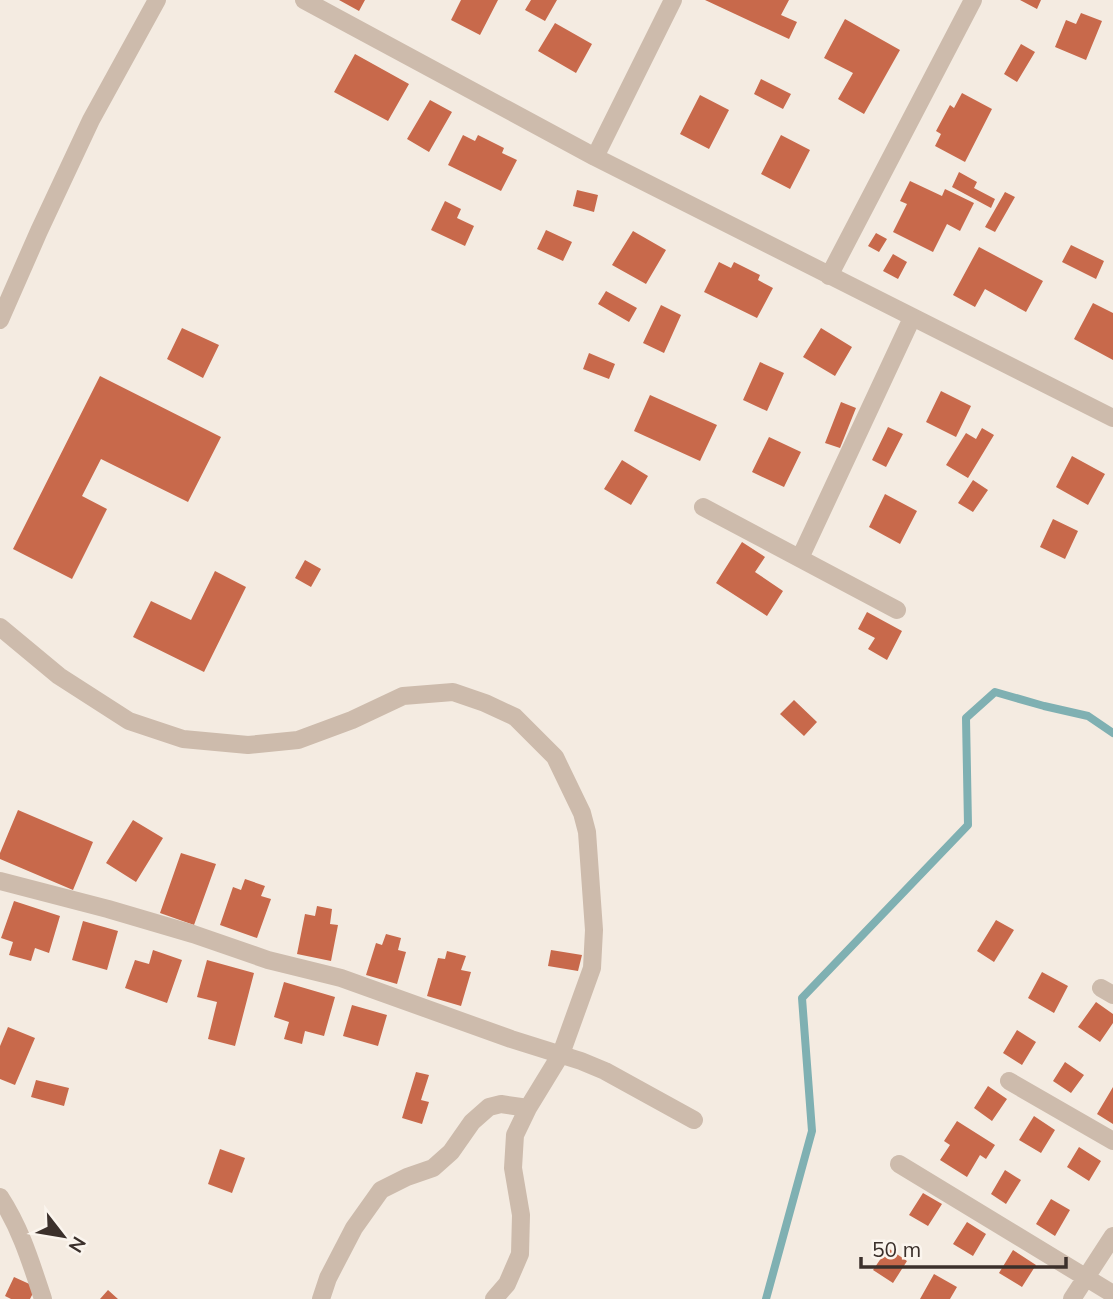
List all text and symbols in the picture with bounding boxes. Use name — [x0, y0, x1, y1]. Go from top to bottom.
north arrow — [28, 1201, 98, 1271]
scale bar — [861, 1226, 1066, 1270]
text: N — [64, 1232, 92, 1257]
text: 50 m — [872, 1236, 921, 1262]

